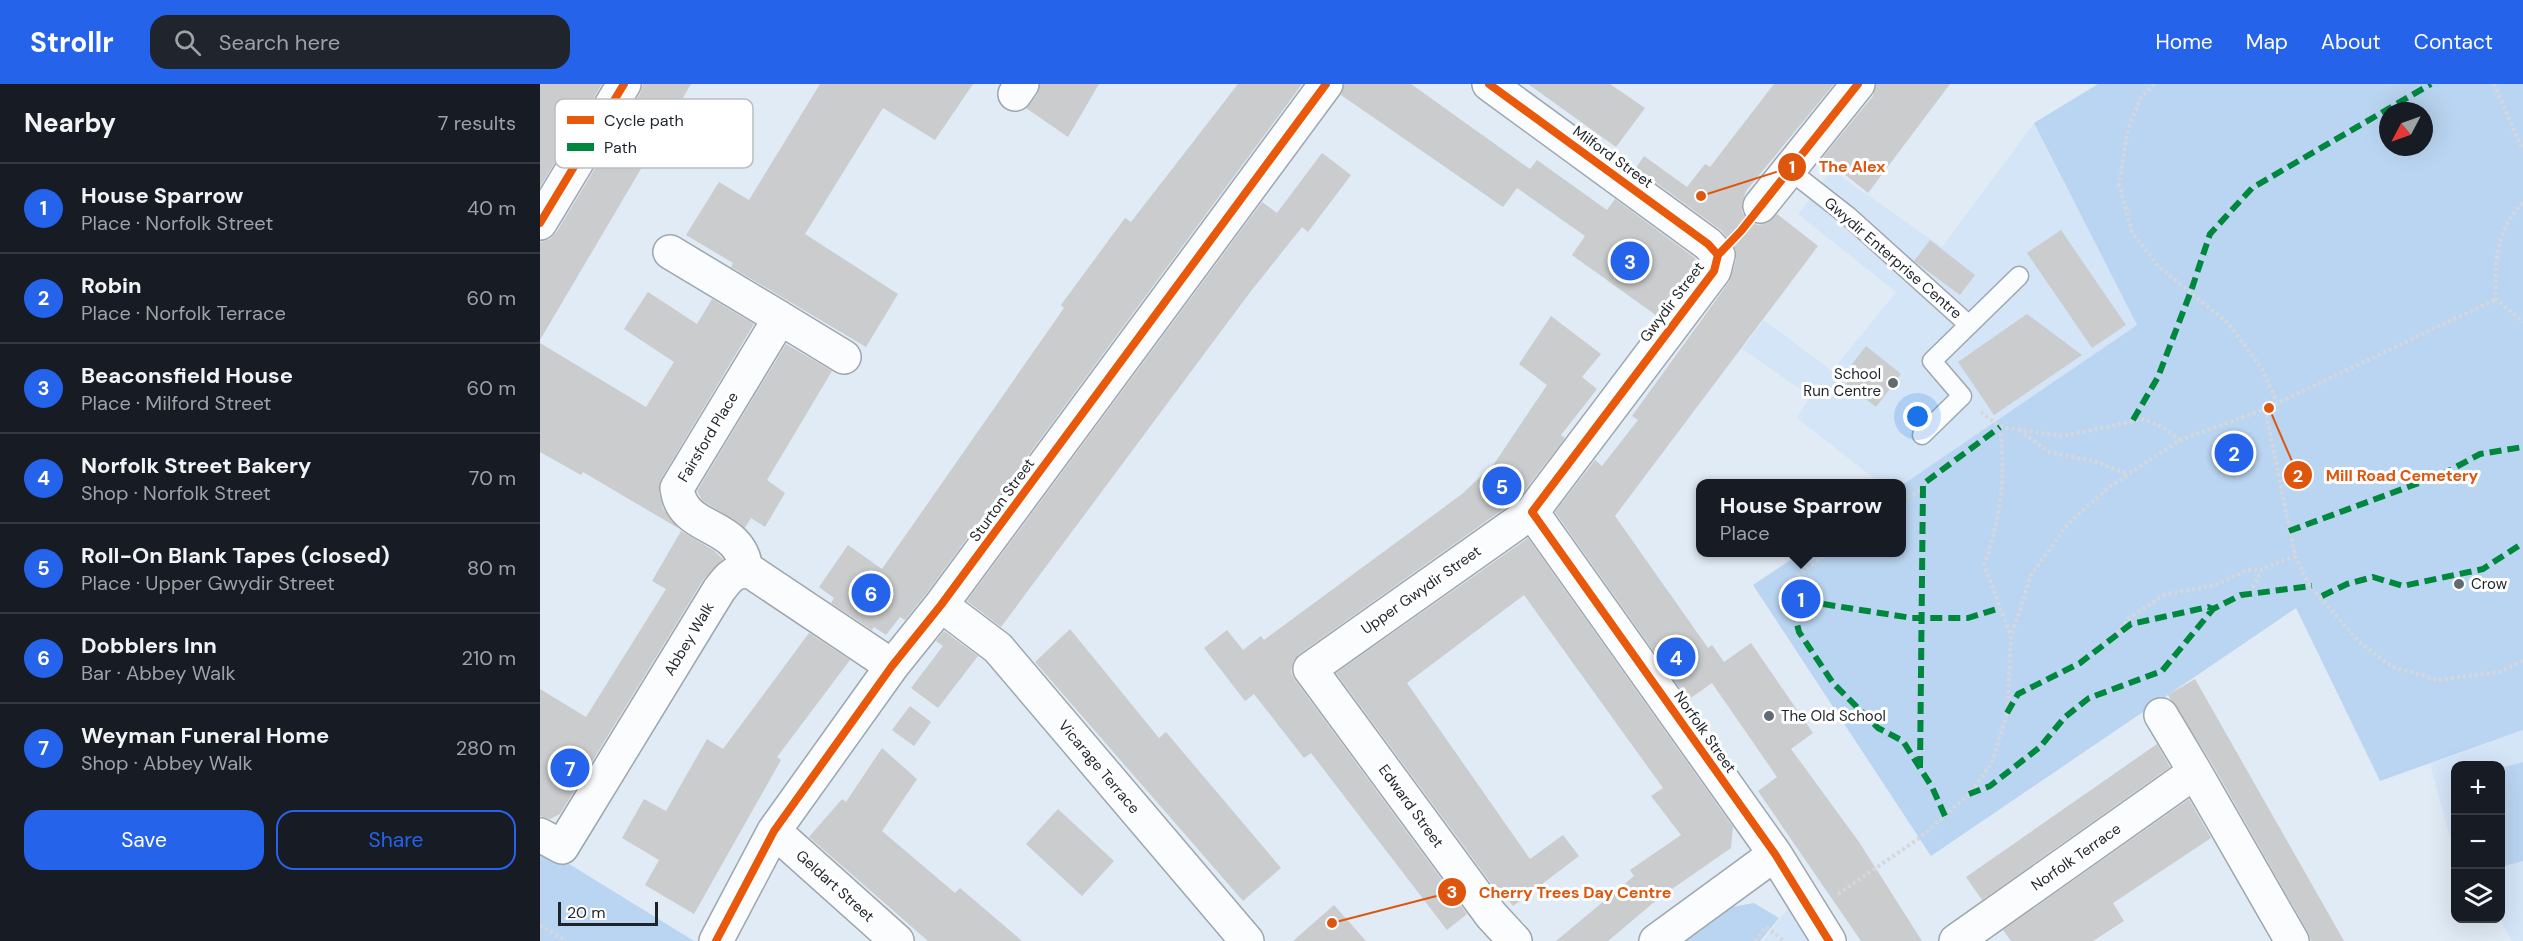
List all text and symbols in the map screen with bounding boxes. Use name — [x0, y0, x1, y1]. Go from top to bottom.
search box — [150, 15, 570, 69]
text: Strollr — [30, 24, 114, 61]
icon: search — [171, 26, 204, 59]
text: Search here — [219, 28, 340, 57]
text: Home — [2155, 28, 2213, 56]
text: Map — [2246, 28, 2288, 56]
text: About — [2321, 28, 2381, 56]
text: Contact — [2414, 28, 2493, 56]
legend — [555, 99, 753, 168]
north arrow — [2379, 102, 2433, 156]
text: Nearby — [24, 106, 116, 140]
text: 7 results — [438, 110, 516, 136]
text: Cycle path — [604, 110, 684, 131]
street label: Milford Street — [1569, 121, 1657, 193]
text: Path — [604, 137, 637, 158]
callout: The Alex — [1777, 150, 1897, 184]
text: 1 — [1789, 155, 1795, 179]
text: The Alex — [1819, 156, 1885, 177]
text: House Sparrow — [81, 181, 243, 210]
street label: Gwydir Enterprise Centre — [1820, 193, 1966, 323]
text: 1 — [40, 195, 47, 221]
text: 40 m — [467, 195, 516, 221]
text: Place · Norfolk Street — [81, 210, 273, 236]
pin: 3 — [1610, 238, 1650, 284]
street label: Gwydir Street — [1635, 258, 1709, 346]
text: Robin — [81, 271, 142, 300]
text: 2 — [38, 285, 49, 311]
text: 60 m — [467, 285, 516, 311]
text: Place · Norfolk Terrace — [81, 300, 286, 326]
text: Beaconsfield House — [81, 361, 293, 390]
place label: School Run Centre — [1803, 364, 1881, 401]
text: 3 — [37, 375, 50, 401]
text: 60 m — [467, 375, 516, 401]
marker: School Run Centre — [1886, 376, 1900, 390]
street label: Fairsford Place — [673, 388, 743, 486]
text: Place · Milford Street — [81, 390, 271, 416]
your location — [1903, 402, 1932, 431]
pin: 2 — [2214, 430, 2254, 476]
text: Norfolk Street Bakery — [81, 451, 311, 480]
street label: Sturton Street — [965, 454, 1039, 546]
callout: Mill Road Cemetery — [2283, 458, 2490, 492]
pin: 5 — [1482, 464, 1522, 508]
text: 2 — [2293, 464, 2303, 488]
text: 4 — [37, 465, 50, 491]
text: 70 m — [469, 465, 516, 491]
text: Mill Road Cemetery — [2326, 465, 2479, 486]
popup — [1696, 479, 1906, 557]
text: Shop · Norfolk Street — [81, 480, 271, 506]
text: House Sparrow — [1720, 491, 1882, 520]
text: Place — [1720, 520, 1770, 546]
text: Roll-On Blank Tapes (closed) — [81, 541, 390, 570]
street label: Upper Gwydir Street — [1357, 541, 1485, 639]
text: 5 — [37, 555, 50, 581]
text: 80 m — [467, 555, 516, 581]
text: Place · Upper Gwydir Street — [81, 570, 335, 596]
pin: 6 — [852, 570, 890, 616]
place label: Crow — [2471, 574, 2508, 594]
pin: 1 — [1782, 576, 1820, 622]
marker: Crow — [2452, 577, 2466, 591]
street label: Abbey Walk — [659, 598, 719, 679]
text: Dobblers Inn — [81, 631, 217, 660]
pin: 4 — [1656, 634, 1696, 680]
text: 6 — [37, 645, 50, 671]
text: 210 m — [461, 645, 516, 671]
text: Bar · Abbey Walk — [81, 660, 235, 686]
street label: Norfolk Street — [1669, 687, 1741, 777]
place label: The Old School — [1781, 706, 1886, 726]
marker: The Old School — [1762, 709, 1776, 723]
street label: Vicarage Terrace — [1054, 716, 1144, 818]
text: Weyman Funeral Home — [81, 721, 329, 750]
text: 7 — [38, 735, 49, 761]
text: 280 m — [456, 735, 516, 761]
pin: 7 — [550, 746, 590, 790]
text: Shop · Abbey Walk — [81, 750, 253, 776]
street label: Edward Street — [1374, 760, 1448, 852]
map controls — [2451, 761, 2505, 923]
button: + — [2451, 761, 2505, 815]
button: Save — [24, 810, 264, 870]
button: Share — [276, 810, 516, 870]
button: − — [2451, 815, 2505, 869]
street label: Norfolk Terrace — [2027, 819, 2125, 895]
street label: Geldart Street — [792, 846, 878, 927]
button: layers — [2451, 869, 2505, 923]
callout: Cherry Trees Day Centre — [1437, 875, 1684, 909]
text: 3 — [1447, 880, 1457, 904]
text: Cherry Trees Day Centre — [1479, 882, 1671, 903]
scale bar — [558, 899, 658, 926]
text: 20 m — [567, 902, 606, 923]

